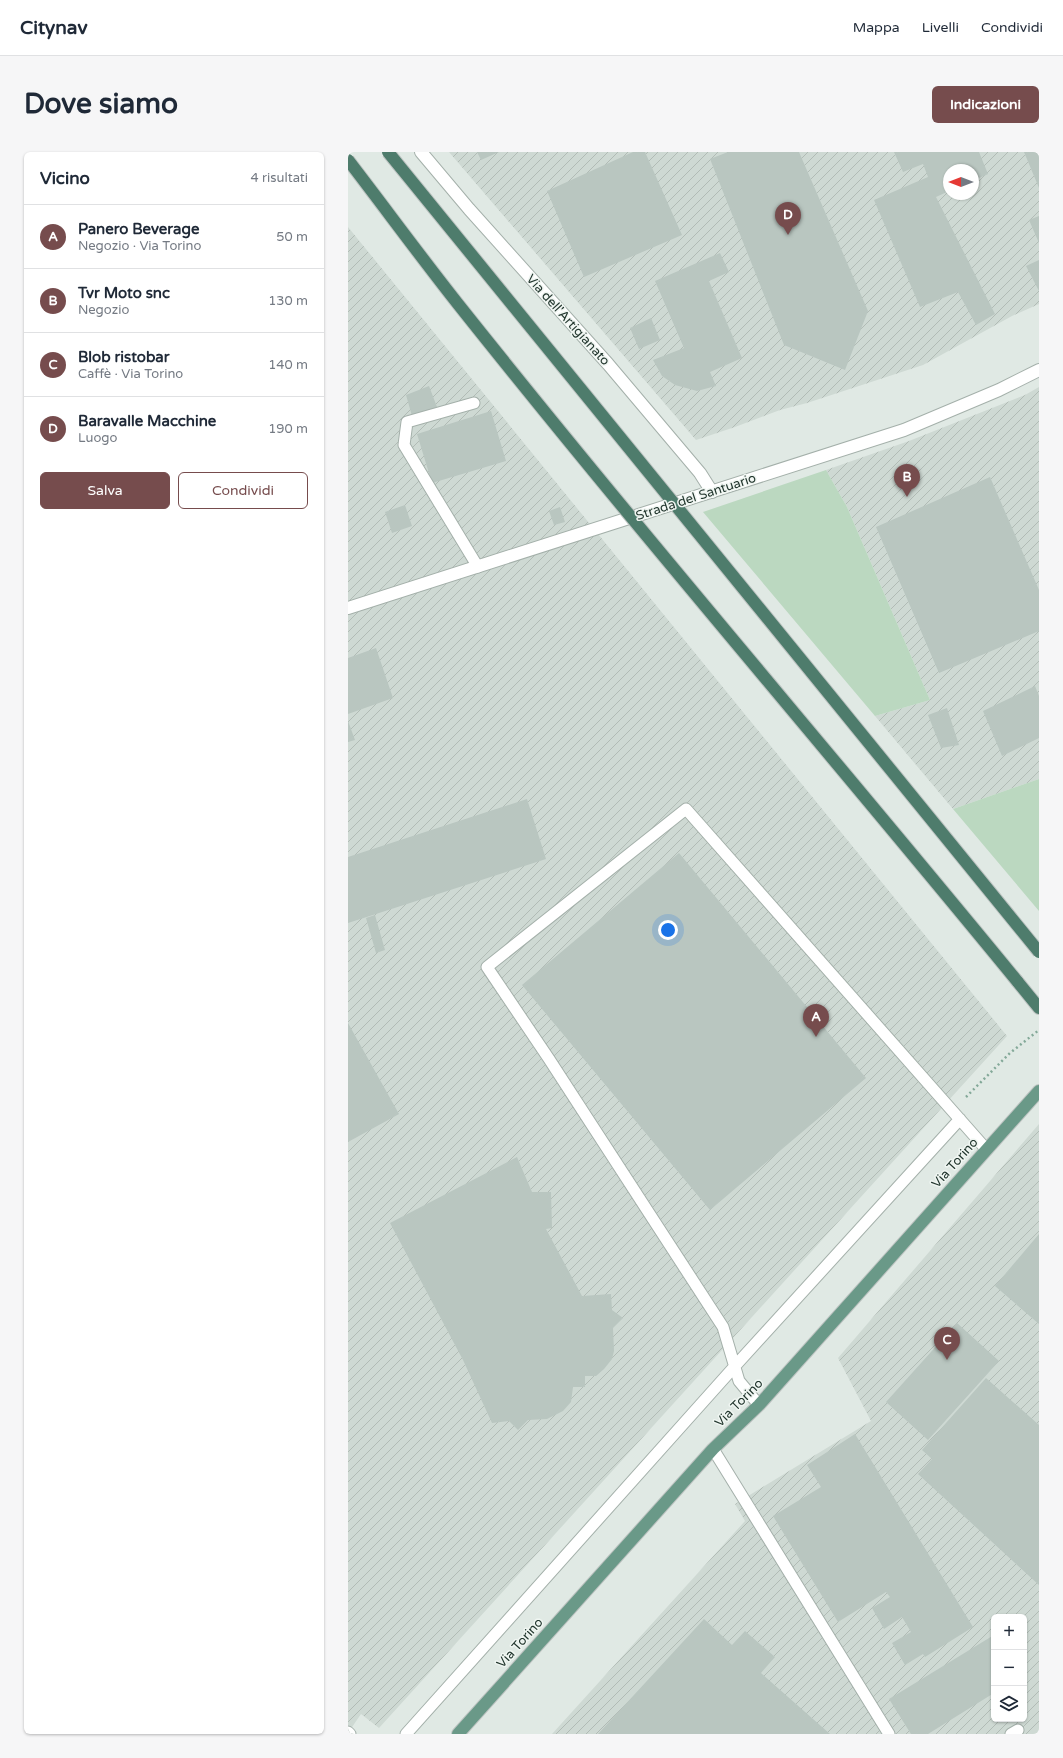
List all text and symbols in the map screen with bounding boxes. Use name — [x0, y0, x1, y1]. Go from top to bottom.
text: Citynav — [20, 17, 87, 39]
text: Mappa — [853, 19, 900, 36]
text: Livelli — [922, 19, 959, 36]
text: Condividi — [981, 19, 1043, 36]
button: Indicazioni — [932, 86, 1039, 123]
text: Dove siamo — [24, 87, 178, 121]
north arrow — [943, 164, 979, 200]
text: Vicino — [40, 168, 90, 189]
text: 4 risultati — [251, 170, 308, 186]
pin: D — [775, 202, 801, 235]
text: Panero Beverage — [78, 220, 200, 238]
text: A — [48, 229, 58, 245]
text: 50 m — [276, 229, 308, 245]
text: Negozio · Via Torino — [78, 238, 201, 254]
street label: Via dell'Artigianato — [523, 271, 613, 369]
text: Tvr Moto snc — [78, 284, 170, 302]
text: B — [48, 293, 58, 309]
text: 130 m — [268, 293, 308, 309]
text: Negozio — [78, 302, 129, 318]
text: Blob ristobar — [78, 348, 170, 366]
text: C — [48, 357, 58, 373]
text: 140 m — [268, 357, 308, 373]
text: Caffè · Via Torino — [78, 366, 183, 382]
text: Baravalle Macchine — [78, 412, 216, 430]
text: D — [48, 421, 58, 437]
text: 190 m — [268, 421, 308, 437]
text: Luogo — [78, 430, 117, 446]
pin: B — [894, 464, 920, 497]
street label: Strada del Santuario — [634, 470, 758, 524]
button: Salva — [40, 472, 170, 509]
button: Condividi — [178, 472, 308, 509]
your location — [658, 920, 678, 940]
pin: A — [803, 1004, 829, 1037]
street label: Via Torino — [928, 1135, 982, 1191]
pin: C — [934, 1327, 960, 1360]
street label: Via Torino — [711, 1375, 767, 1431]
map controls — [991, 1614, 1027, 1722]
button: + — [991, 1614, 1027, 1650]
street label: Via Torino — [493, 1615, 547, 1671]
button: − — [991, 1650, 1027, 1686]
button: layers — [991, 1686, 1027, 1722]

